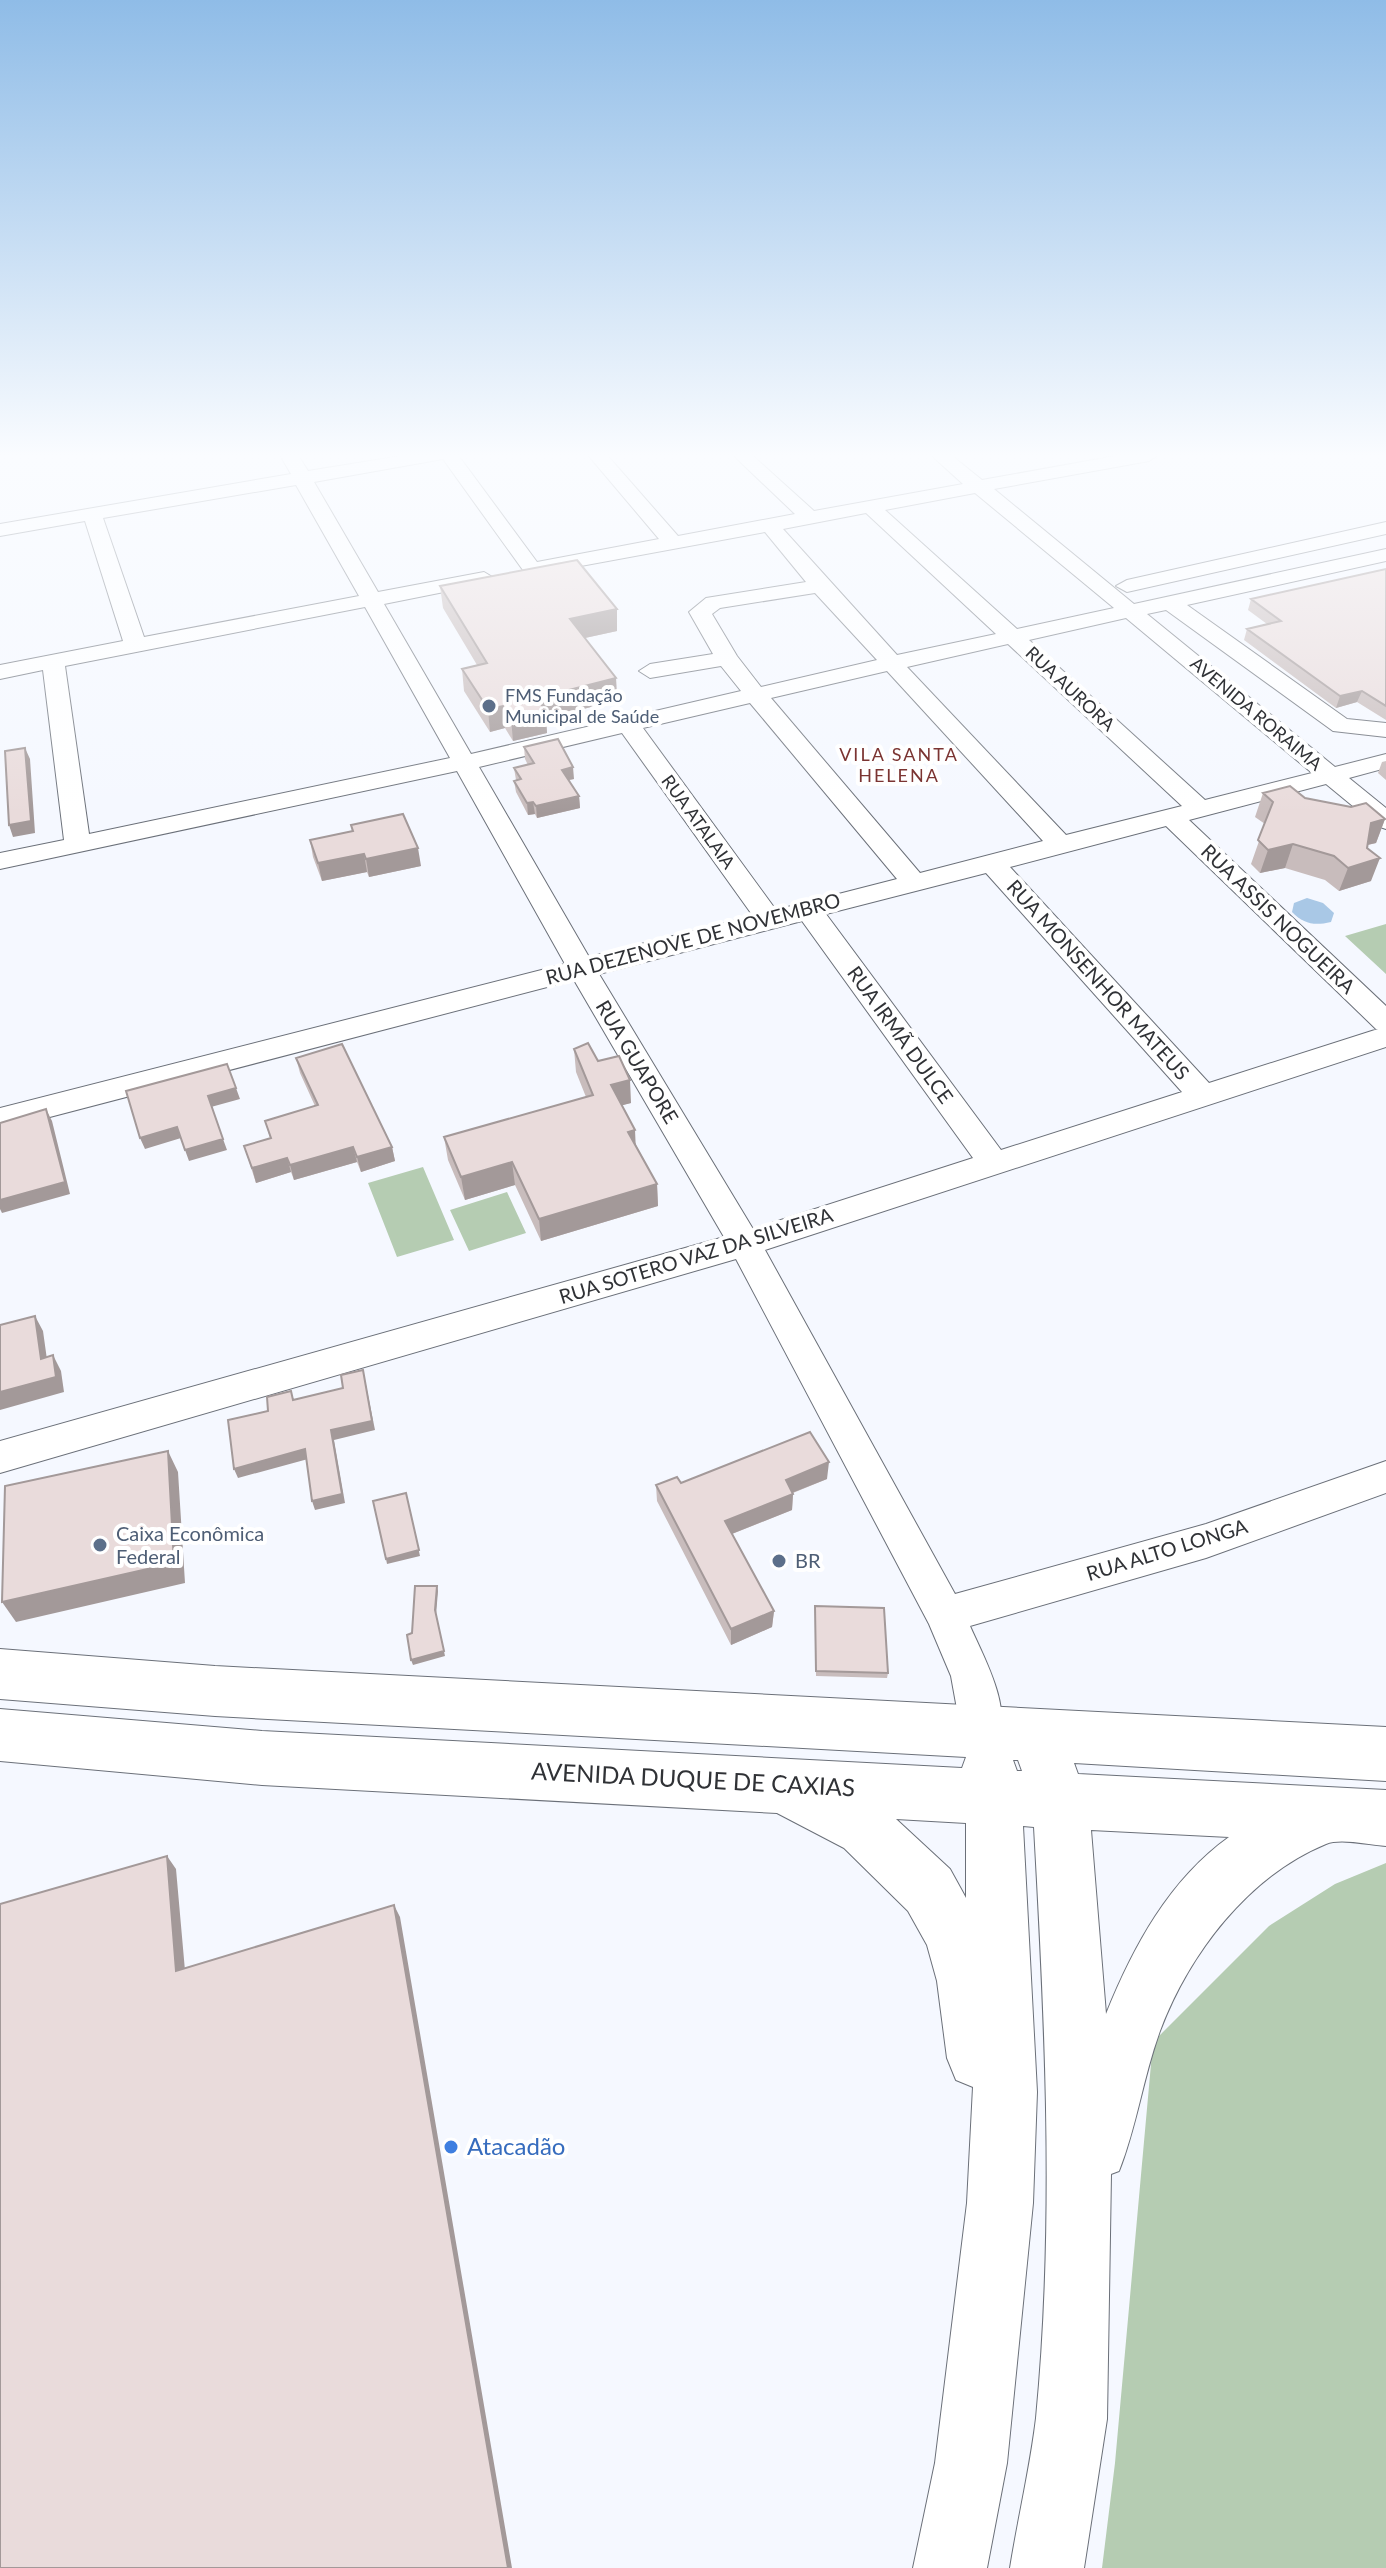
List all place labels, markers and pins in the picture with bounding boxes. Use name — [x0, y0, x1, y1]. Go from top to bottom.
place label: FMS Fundação Municipal de Saúde — [505, 684, 659, 727]
marker: FMS Fundação Municipal de Saúde — [480, 697, 498, 715]
place label: Caixa Econômica Federal — [116, 1521, 264, 1568]
marker: Caixa Econômica Federal — [91, 1536, 109, 1554]
place label: BR — [795, 1548, 821, 1572]
marker: BR — [770, 1552, 788, 1570]
place label: Atacadão — [467, 2131, 565, 2160]
marker: Atacadão — [442, 2138, 460, 2156]

